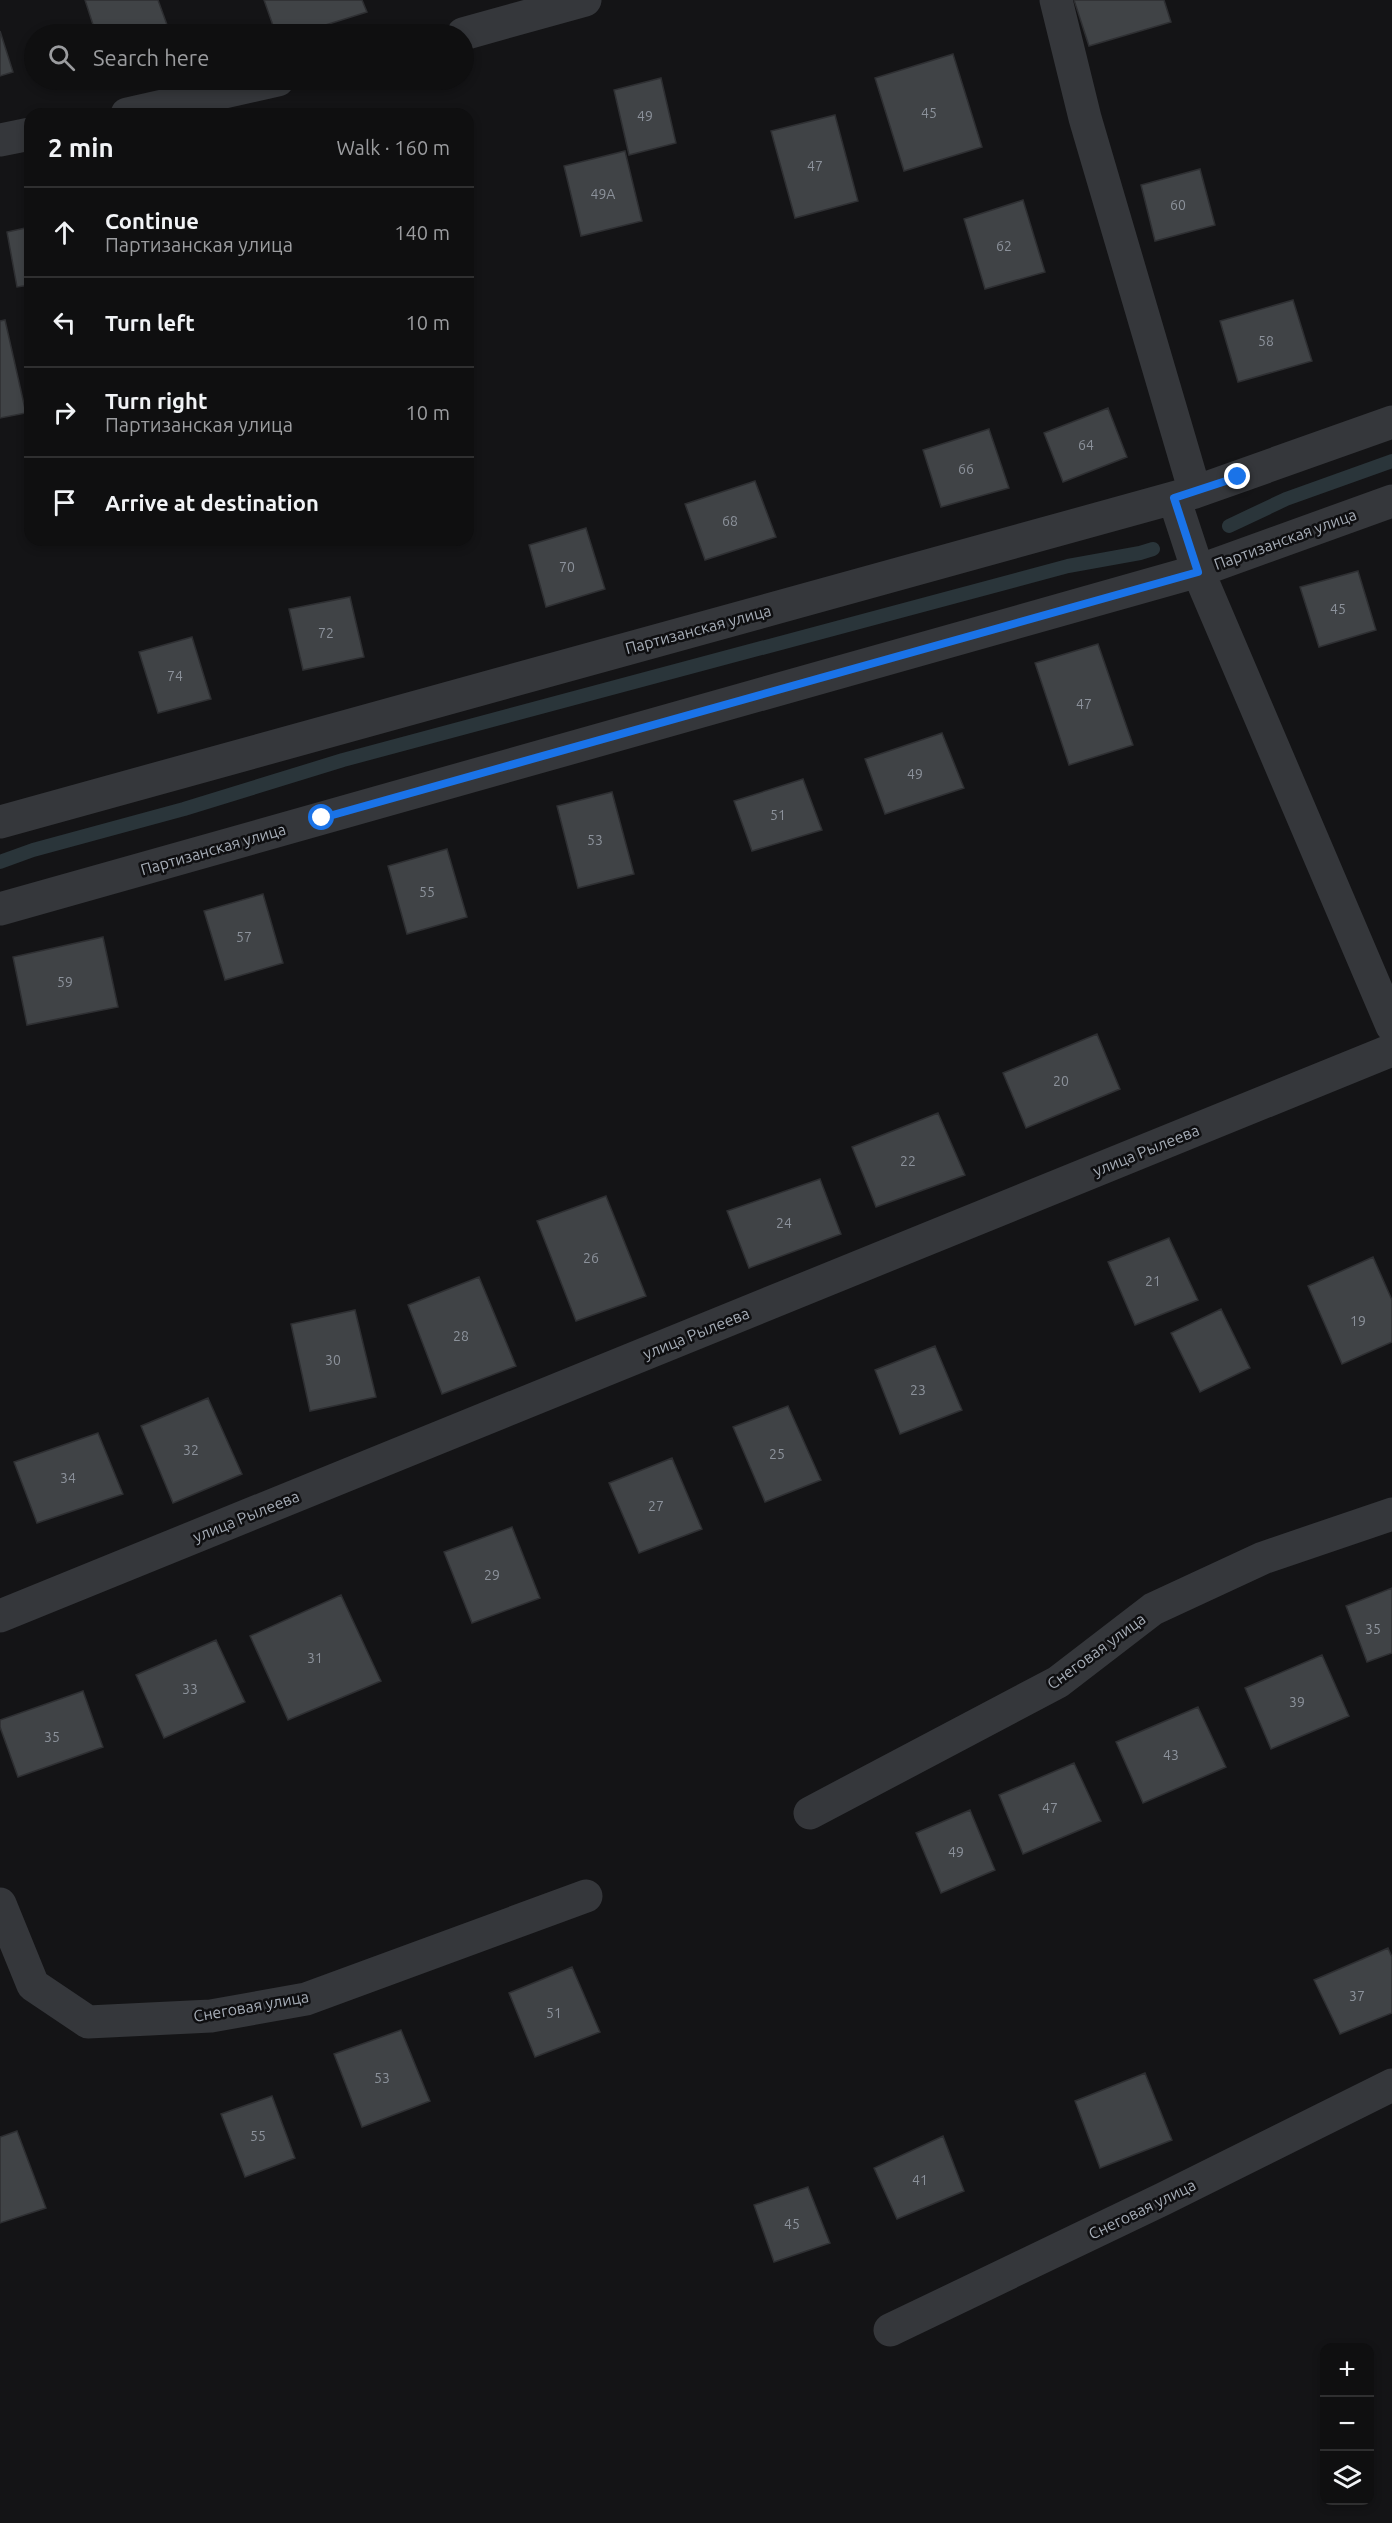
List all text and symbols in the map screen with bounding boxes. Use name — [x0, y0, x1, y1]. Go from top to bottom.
search box — [24, 24, 474, 90]
icon: search — [45, 41, 78, 74]
text: Search here — [93, 45, 209, 70]
house number: 45 — [921, 105, 937, 121]
house number: 49 — [637, 108, 653, 124]
text: 2 min — [48, 133, 114, 162]
text: Walk · 160 m — [337, 136, 450, 159]
house number: 47 — [807, 158, 823, 174]
house number: 49А — [591, 186, 615, 202]
house number: 60 — [1170, 197, 1186, 213]
text: Continue — [105, 208, 199, 233]
icon: ahead — [48, 216, 81, 249]
text: 140 m — [394, 221, 450, 244]
text: Партизанская улица — [105, 233, 293, 256]
house number: 62 — [996, 238, 1012, 254]
icon: left — [48, 306, 81, 339]
text: Turn left — [105, 310, 195, 335]
text: 10 m — [406, 311, 450, 334]
house number: 58 — [1258, 333, 1274, 349]
text: Turn right — [105, 388, 207, 413]
icon: right — [48, 396, 81, 429]
text: 10 m — [406, 401, 450, 424]
text: Партизанская улица — [105, 413, 293, 436]
house number: 64 — [1078, 437, 1094, 453]
house number: 66 — [958, 461, 974, 477]
route end — [1224, 463, 1250, 489]
icon: arrive — [48, 486, 81, 519]
text: Arrive at destination — [105, 490, 319, 515]
street label: Партизанская улица — [1211, 505, 1359, 573]
house number: 68 — [722, 513, 738, 529]
house number: 70 — [559, 559, 575, 575]
street label: Партизанская улица — [623, 601, 773, 657]
house number: 45 — [1330, 601, 1346, 617]
house number: 72 — [318, 625, 334, 641]
house number: 74 — [167, 668, 183, 684]
house number: 47 — [1076, 696, 1092, 712]
house number: 49 — [907, 766, 923, 782]
route start — [308, 804, 334, 830]
house number: 51 — [770, 807, 786, 823]
street label: Партизанская улица — [138, 820, 288, 878]
house number: 53 — [587, 832, 603, 848]
house number: 55 — [419, 884, 435, 900]
house number: 57 — [236, 929, 252, 945]
house number: 59 — [57, 974, 73, 990]
house number: 20 — [1053, 1073, 1069, 1089]
street label: улица Рылеева — [1090, 1120, 1202, 1180]
house number: 22 — [900, 1153, 916, 1169]
house number: 24 — [776, 1215, 792, 1231]
house number: 26 — [583, 1250, 599, 1266]
house number: 21 — [1145, 1273, 1161, 1289]
street label: улица Рылеева — [640, 1303, 752, 1363]
house number: 19 — [1350, 1313, 1366, 1329]
house number: 28 — [453, 1328, 469, 1344]
house number: 30 — [325, 1352, 341, 1368]
house number: 23 — [910, 1382, 926, 1398]
house number: 32 — [183, 1442, 199, 1458]
house number: 25 — [769, 1446, 785, 1462]
house number: 34 — [60, 1470, 76, 1486]
street label: улица Рылеева — [190, 1486, 302, 1546]
house number: 27 — [648, 1498, 664, 1514]
house number: 29 — [484, 1567, 500, 1583]
street label: Снеговая улица — [1043, 1609, 1149, 1693]
house number: 35 — [1365, 1621, 1381, 1637]
house number: 31 — [307, 1650, 323, 1666]
house number: 33 — [182, 1681, 198, 1697]
house number: 39 — [1289, 1694, 1305, 1710]
house number: 35 — [44, 1729, 60, 1745]
house number: 43 — [1163, 1747, 1179, 1763]
house number: 47 — [1042, 1800, 1058, 1816]
house number: 49 — [948, 1844, 964, 1860]
street label: Снеговая улица — [192, 1987, 310, 2025]
house number: 37 — [1349, 1988, 1365, 2004]
house number: 51 — [546, 2005, 562, 2021]
house number: 53 — [374, 2070, 390, 2086]
house number: 55 — [250, 2128, 266, 2144]
house number: 41 — [912, 2172, 928, 2188]
street label: Снеговая улица — [1086, 2175, 1198, 2243]
house number: 45 — [784, 2216, 800, 2232]
map controls — [1320, 2343, 1374, 2505]
button: + — [1320, 2343, 1374, 2397]
button: − — [1320, 2397, 1374, 2451]
button: layers — [1320, 2451, 1374, 2505]

